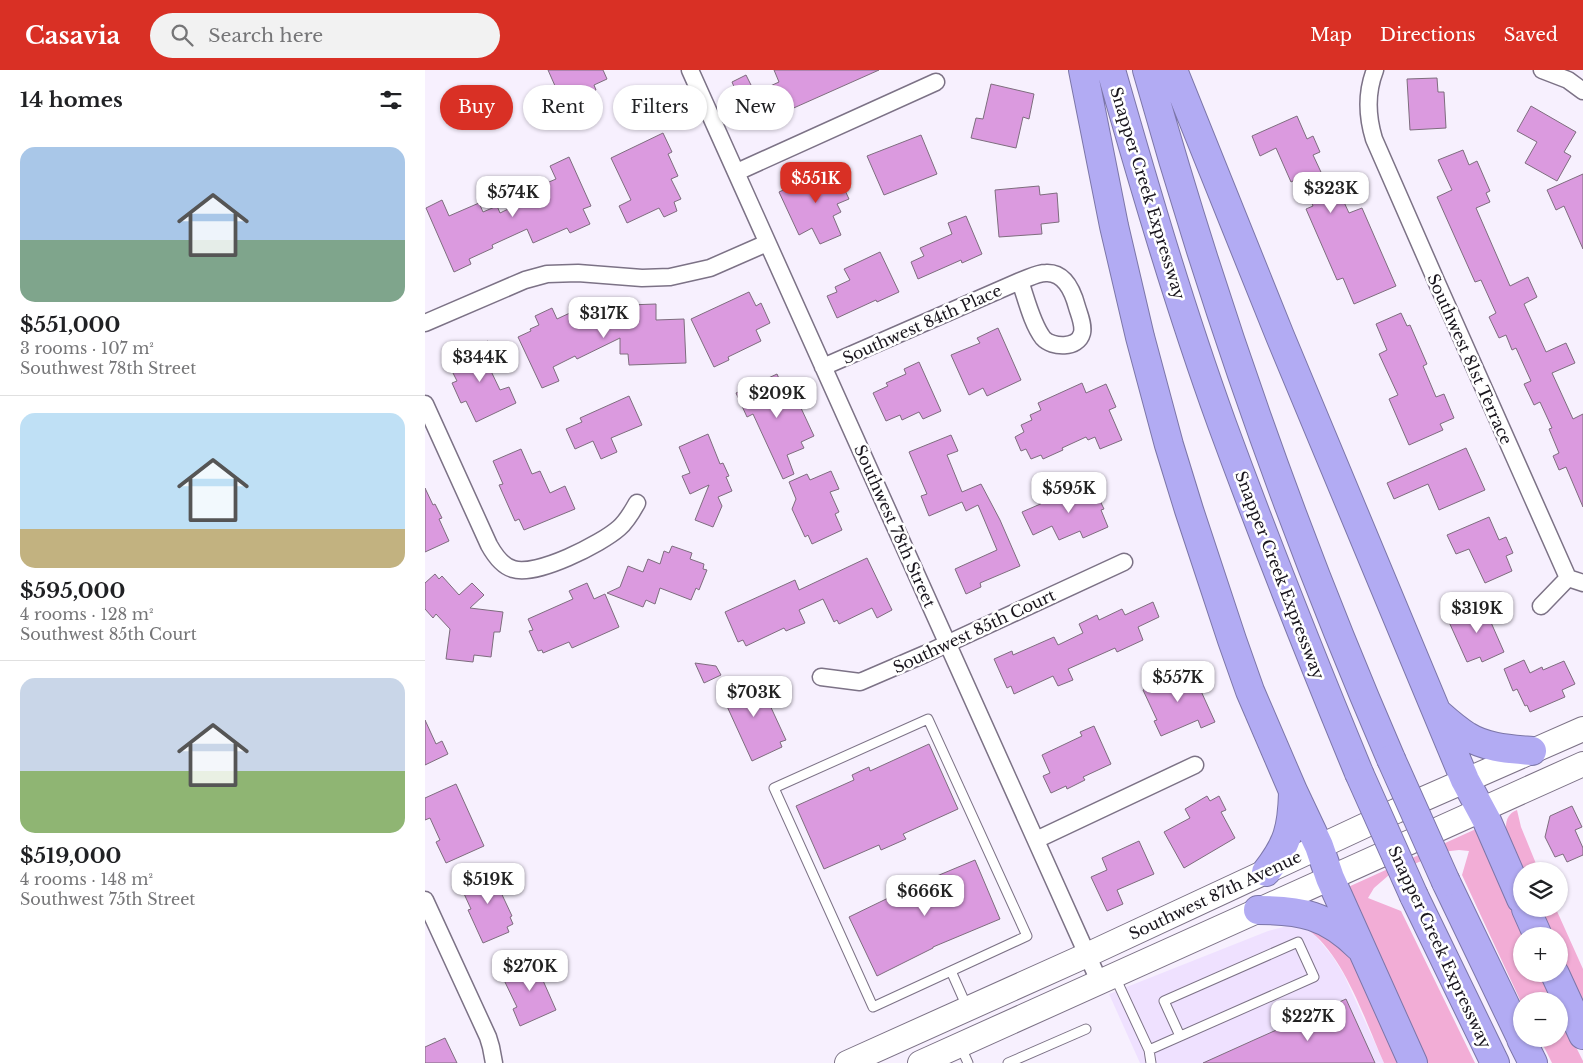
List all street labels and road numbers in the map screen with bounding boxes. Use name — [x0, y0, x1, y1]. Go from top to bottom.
street label: Snapper Creek Expressway — [1106, 84, 1190, 302]
street label: Southwest 81st Terrace — [1423, 270, 1517, 448]
street label: Southwest 84th Place — [839, 280, 1005, 368]
street label: Southwest 78th Street — [850, 441, 940, 611]
street label: Snapper Creek Expressway — [1231, 468, 1329, 683]
street label: Southwest 85th Court — [890, 585, 1058, 677]
street label: Snapper Creek Expressway — [1384, 843, 1496, 1052]
street label: Southwest 87th Avenue — [1125, 846, 1305, 944]

